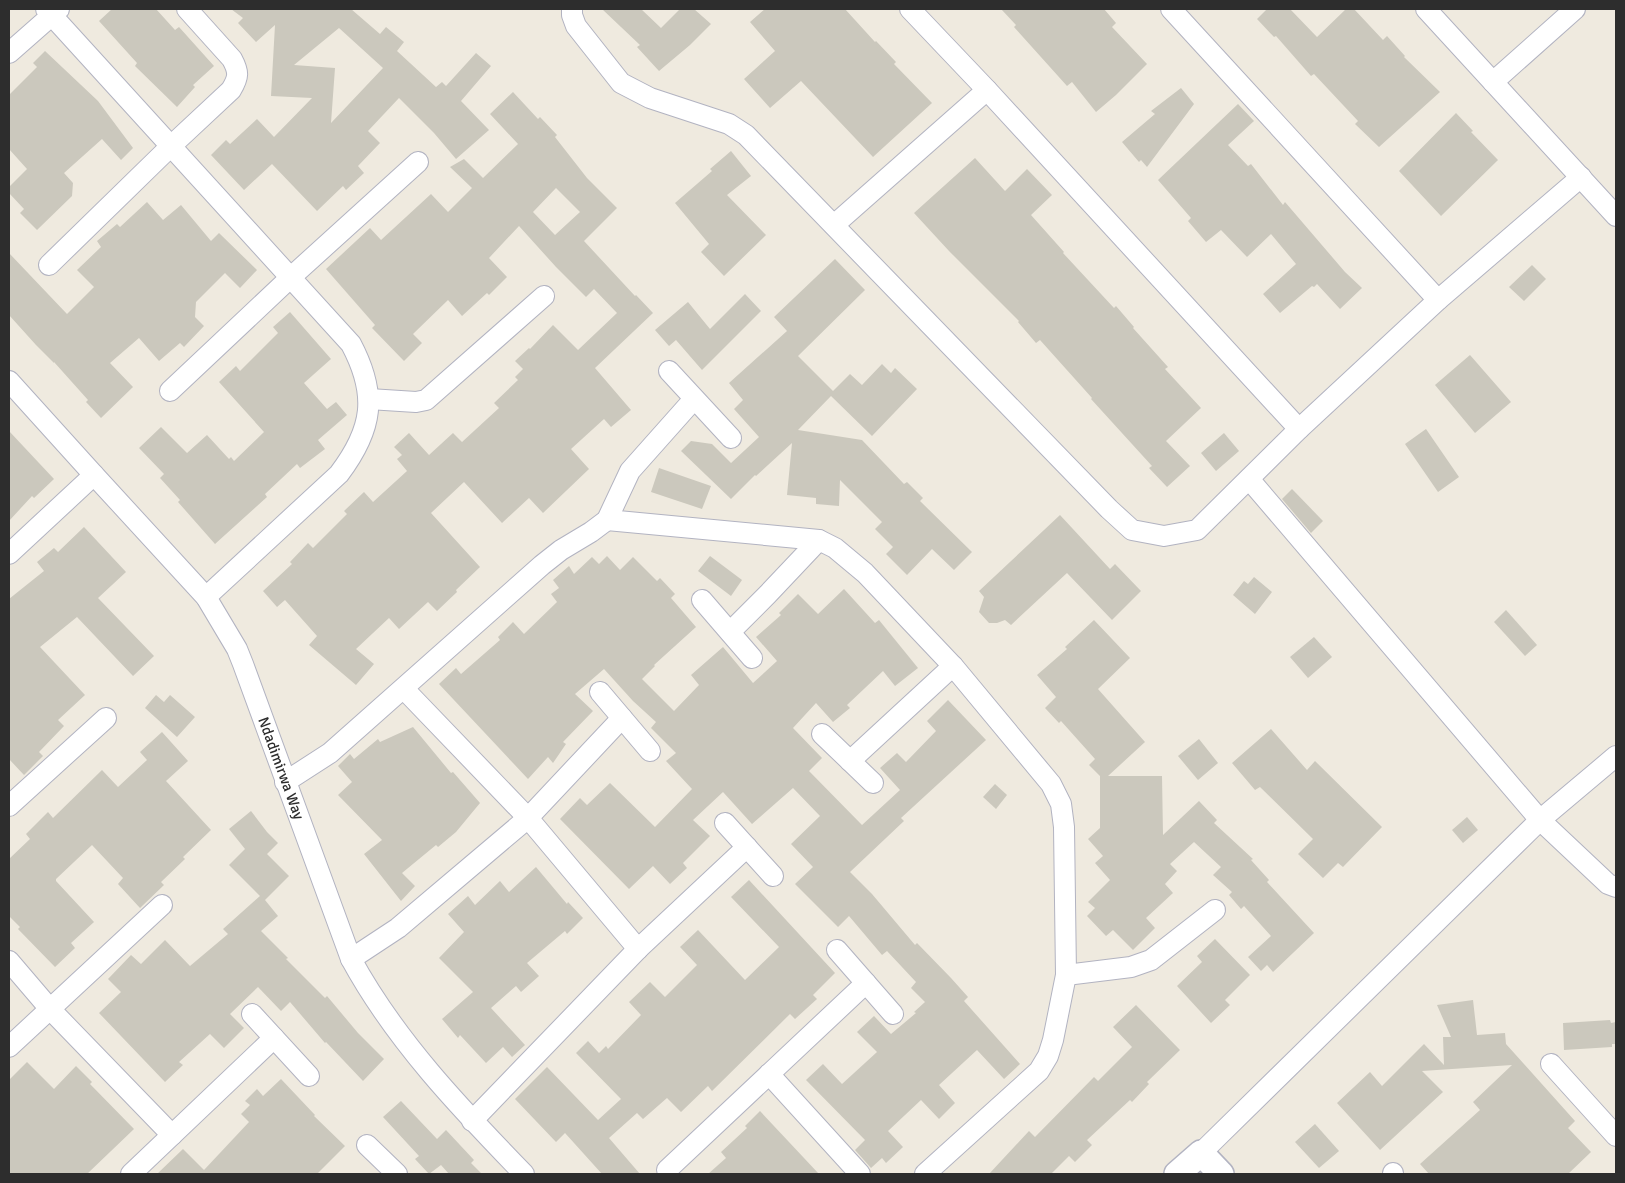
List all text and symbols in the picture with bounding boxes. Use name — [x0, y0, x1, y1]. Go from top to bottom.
street label: Ndadimirwa Way — [254, 714, 308, 822]

